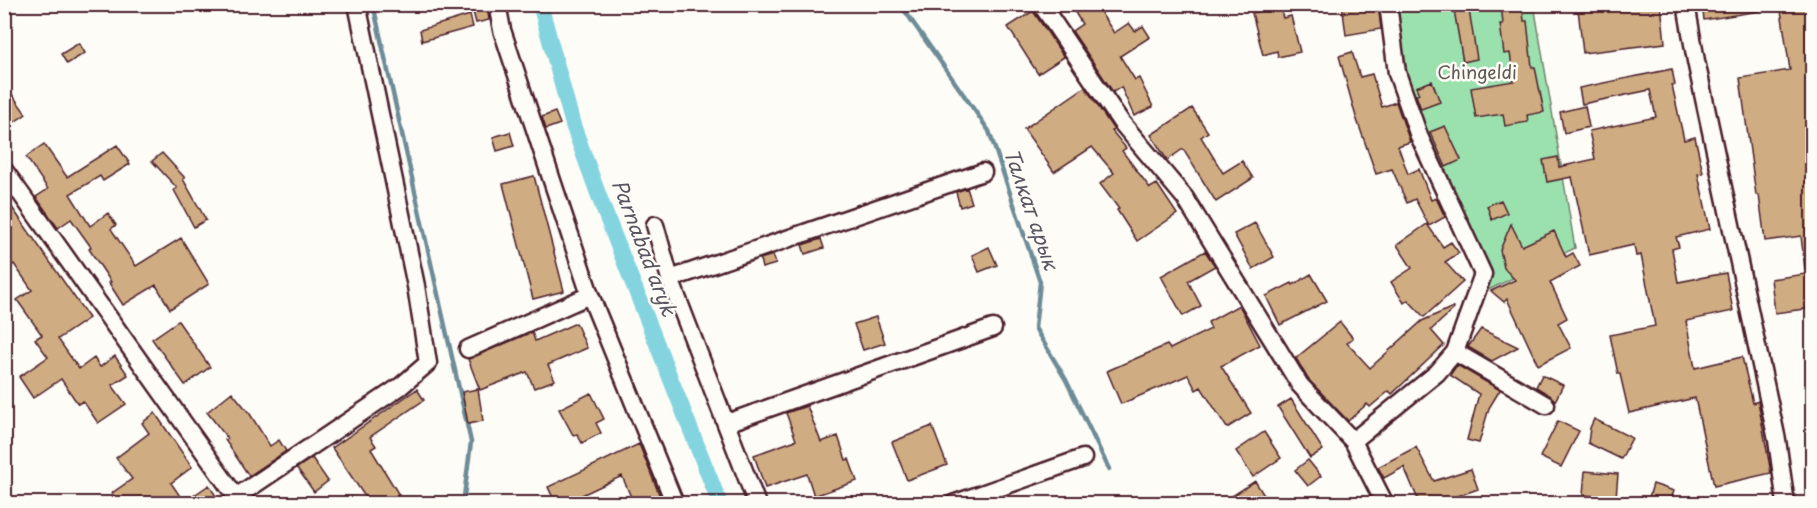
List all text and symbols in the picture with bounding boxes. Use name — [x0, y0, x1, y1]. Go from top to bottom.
park label: Chingeldi — [1437, 58, 1517, 85]
water label: Талкат арык — [997, 144, 1067, 275]
water label: Parnabad aryk — [605, 175, 685, 321]

